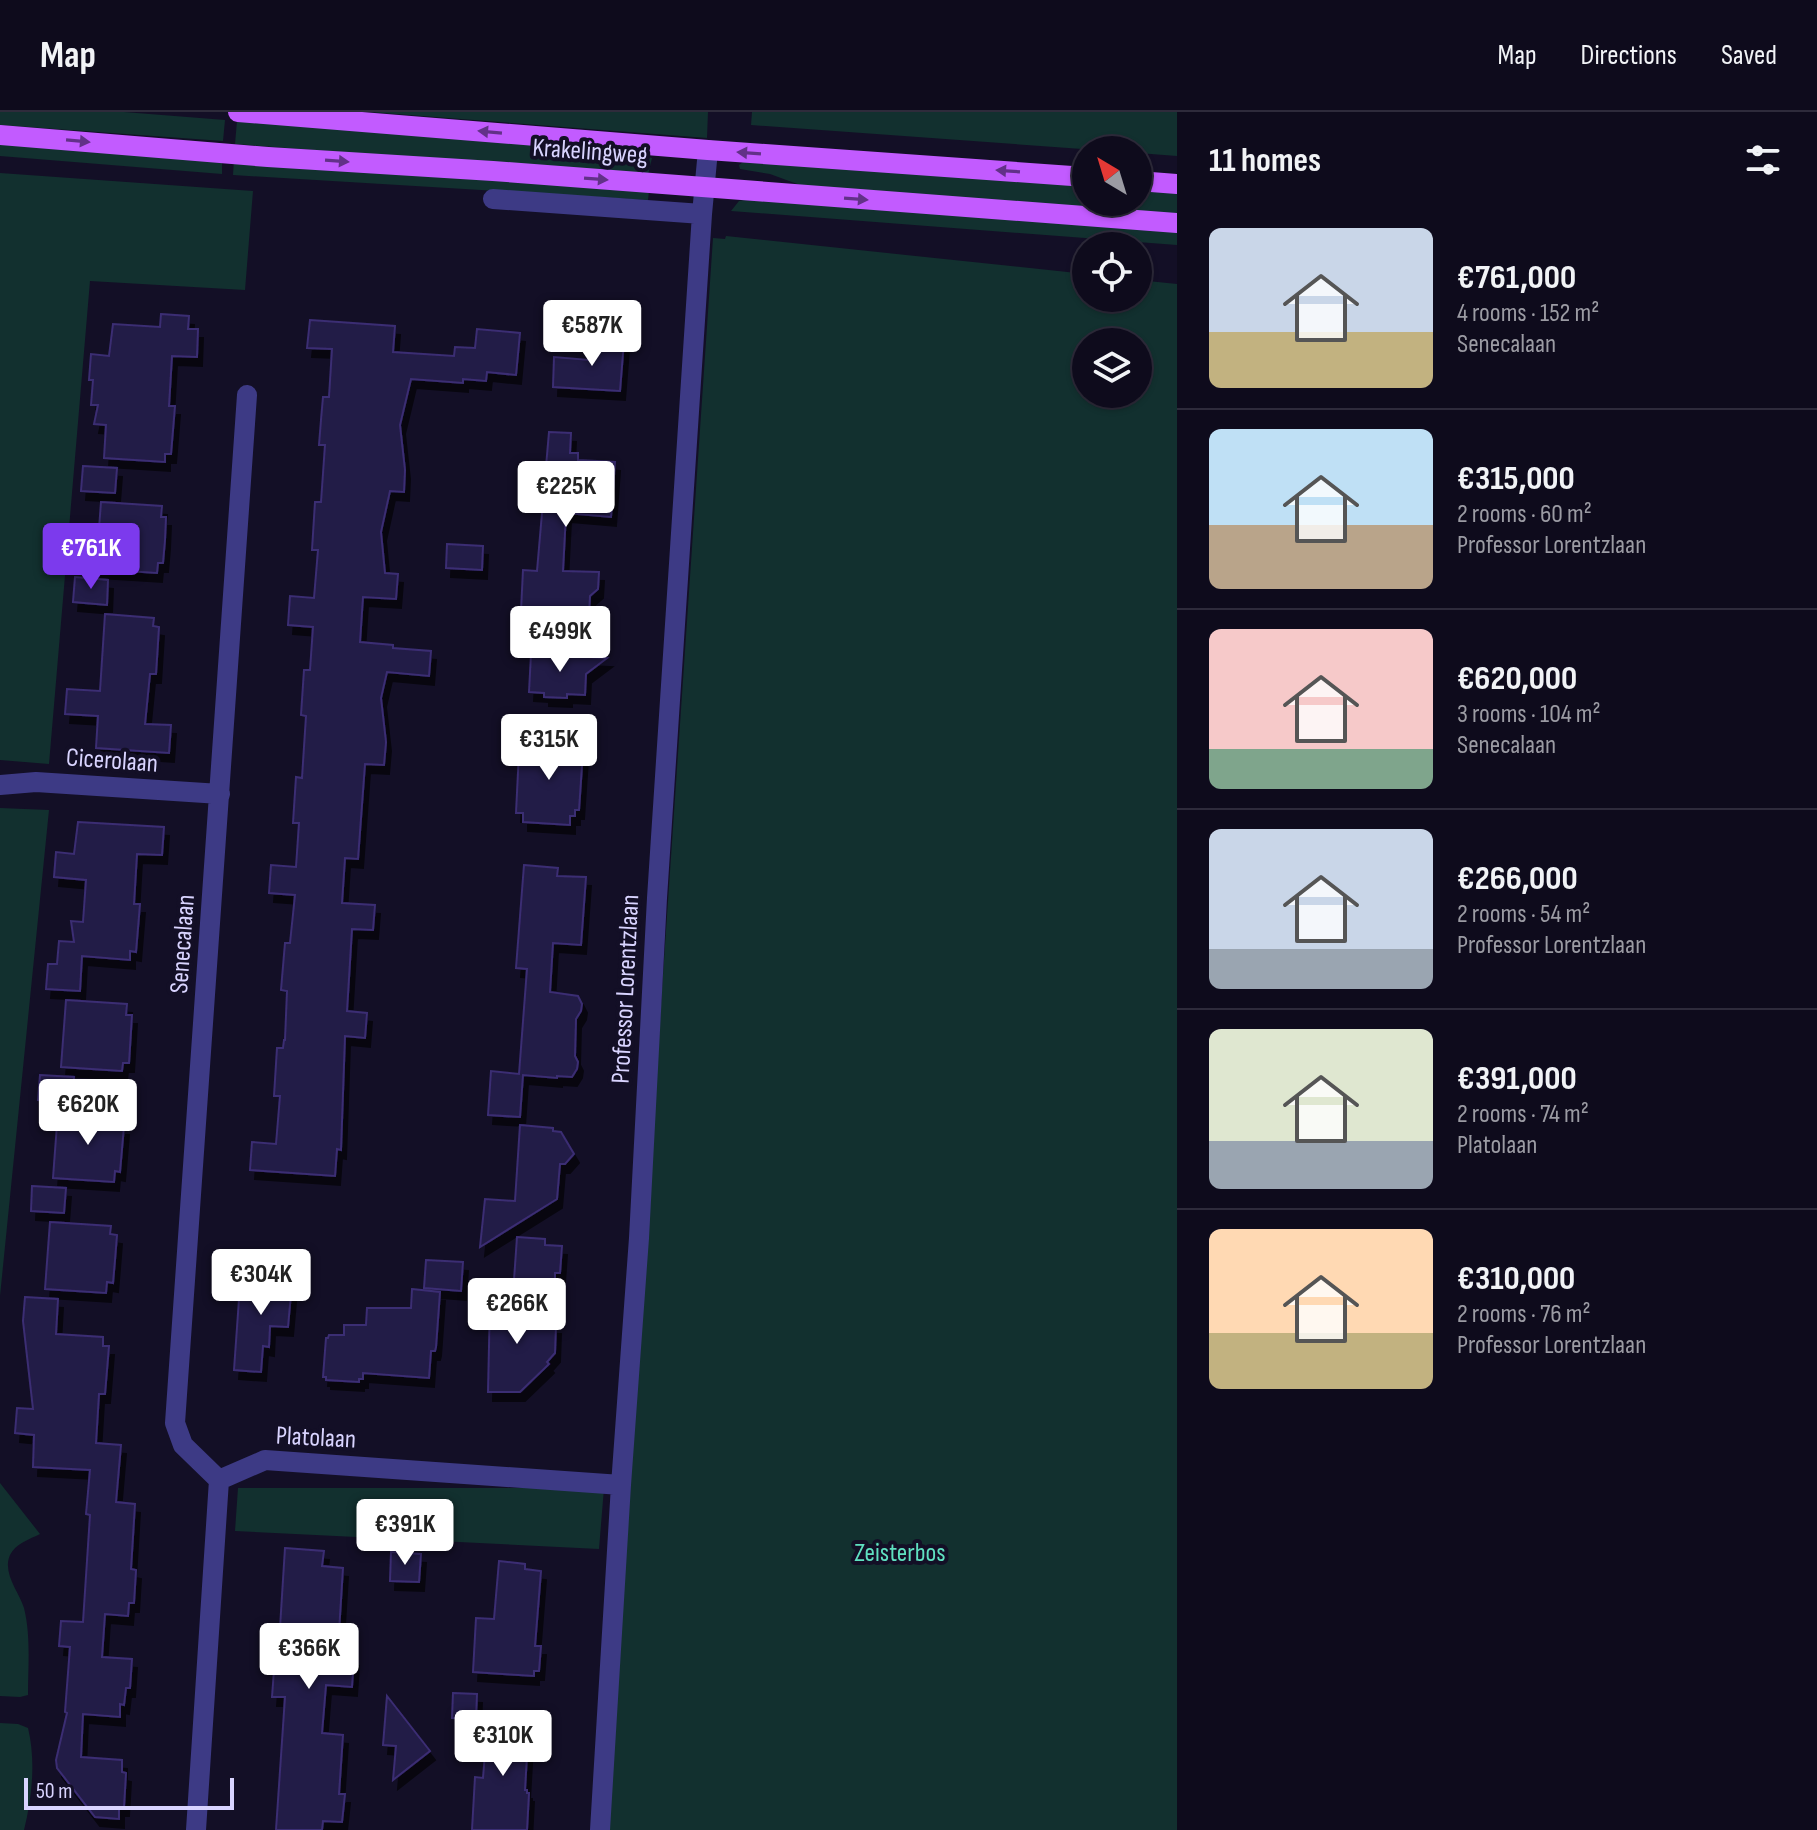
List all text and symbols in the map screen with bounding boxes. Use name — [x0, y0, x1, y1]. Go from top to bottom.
text: Map — [40, 33, 96, 78]
text: Map — [1498, 39, 1537, 72]
text: Directions — [1581, 39, 1677, 72]
text: Saved — [1721, 39, 1777, 72]
one-way arrow — [477, 125, 502, 138]
street label: Krakelingweg — [531, 133, 649, 171]
one-way arrow — [66, 135, 91, 148]
north arrow — [1072, 136, 1152, 216]
map controls — [1072, 136, 1152, 408]
icon: filters — [1741, 138, 1785, 182]
text: 11 homes — [1209, 140, 1321, 181]
one-way arrow — [736, 146, 761, 159]
one-way arrow — [325, 155, 350, 168]
one-way arrow — [995, 164, 1020, 177]
one-way arrow — [584, 173, 609, 186]
one-way arrow — [844, 193, 869, 206]
button: locate — [1072, 232, 1152, 312]
text: €761,000 — [1457, 257, 1576, 298]
icon: home — [1273, 260, 1369, 356]
text: 4 rooms · 152 m² — [1457, 298, 1599, 329]
pin: €587K — [536, 300, 648, 368]
text: €587K — [561, 310, 623, 341]
button: layers — [1072, 328, 1152, 408]
text: Senecalaan — [1457, 329, 1556, 360]
text: €315,000 — [1457, 458, 1575, 499]
pin: €225K — [510, 461, 622, 529]
icon: home — [1273, 461, 1369, 557]
text: €225K — [536, 471, 596, 502]
text: 2 rooms · 60 m² — [1457, 499, 1592, 530]
pin: €761K — [35, 523, 147, 591]
text: Professor Lorentzlaan — [1457, 530, 1646, 561]
text: €761K — [61, 533, 121, 564]
pin: €499K — [504, 606, 616, 674]
text: €499K — [528, 616, 592, 647]
text: €620,000 — [1457, 658, 1577, 699]
icon: home — [1273, 661, 1369, 757]
text: 3 rooms · 104 m² — [1457, 699, 1601, 730]
pin: €315K — [493, 714, 605, 782]
text: €315K — [519, 724, 579, 755]
text: Senecalaan — [1457, 730, 1556, 761]
street label: Cicerolaan — [65, 742, 159, 780]
text: €266,000 — [1457, 858, 1578, 899]
icon: home — [1273, 861, 1369, 957]
street label: Senecalaan — [164, 893, 202, 995]
street label: Professor Lorentzlaan — [606, 894, 646, 1084]
text: 2 rooms · 54 m² — [1457, 899, 1590, 930]
text: Professor Lorentzlaan — [1457, 930, 1646, 961]
text: €391,000 — [1457, 1058, 1577, 1099]
icon: home — [1273, 1061, 1369, 1157]
pin: €620K — [32, 1079, 144, 1147]
text: €620K — [57, 1089, 119, 1120]
text: 2 rooms · 74 m² — [1457, 1099, 1589, 1130]
text: Platolaan — [1457, 1130, 1537, 1161]
pin: €304K — [205, 1249, 317, 1317]
text: €310,000 — [1457, 1258, 1575, 1299]
text: €304K — [230, 1259, 292, 1290]
icon: home — [1273, 1261, 1369, 1357]
pin: €266K — [461, 1278, 573, 1346]
text: €266K — [486, 1288, 548, 1319]
text: 2 rooms · 76 m² — [1457, 1299, 1591, 1330]
text: Professor Lorentzlaan — [1457, 1330, 1646, 1361]
street label: Platolaan — [275, 1420, 357, 1456]
pin: €391K — [349, 1499, 461, 1567]
text: €391K — [374, 1509, 436, 1540]
park label: Zeisterbos — [854, 1538, 946, 1569]
pin: €366K — [253, 1623, 365, 1691]
text: €366K — [278, 1633, 340, 1664]
pin: €310K — [447, 1710, 559, 1778]
text: €310K — [473, 1720, 533, 1751]
scale bar — [24, 1774, 234, 1810]
text: 50 m — [36, 1778, 72, 1805]

